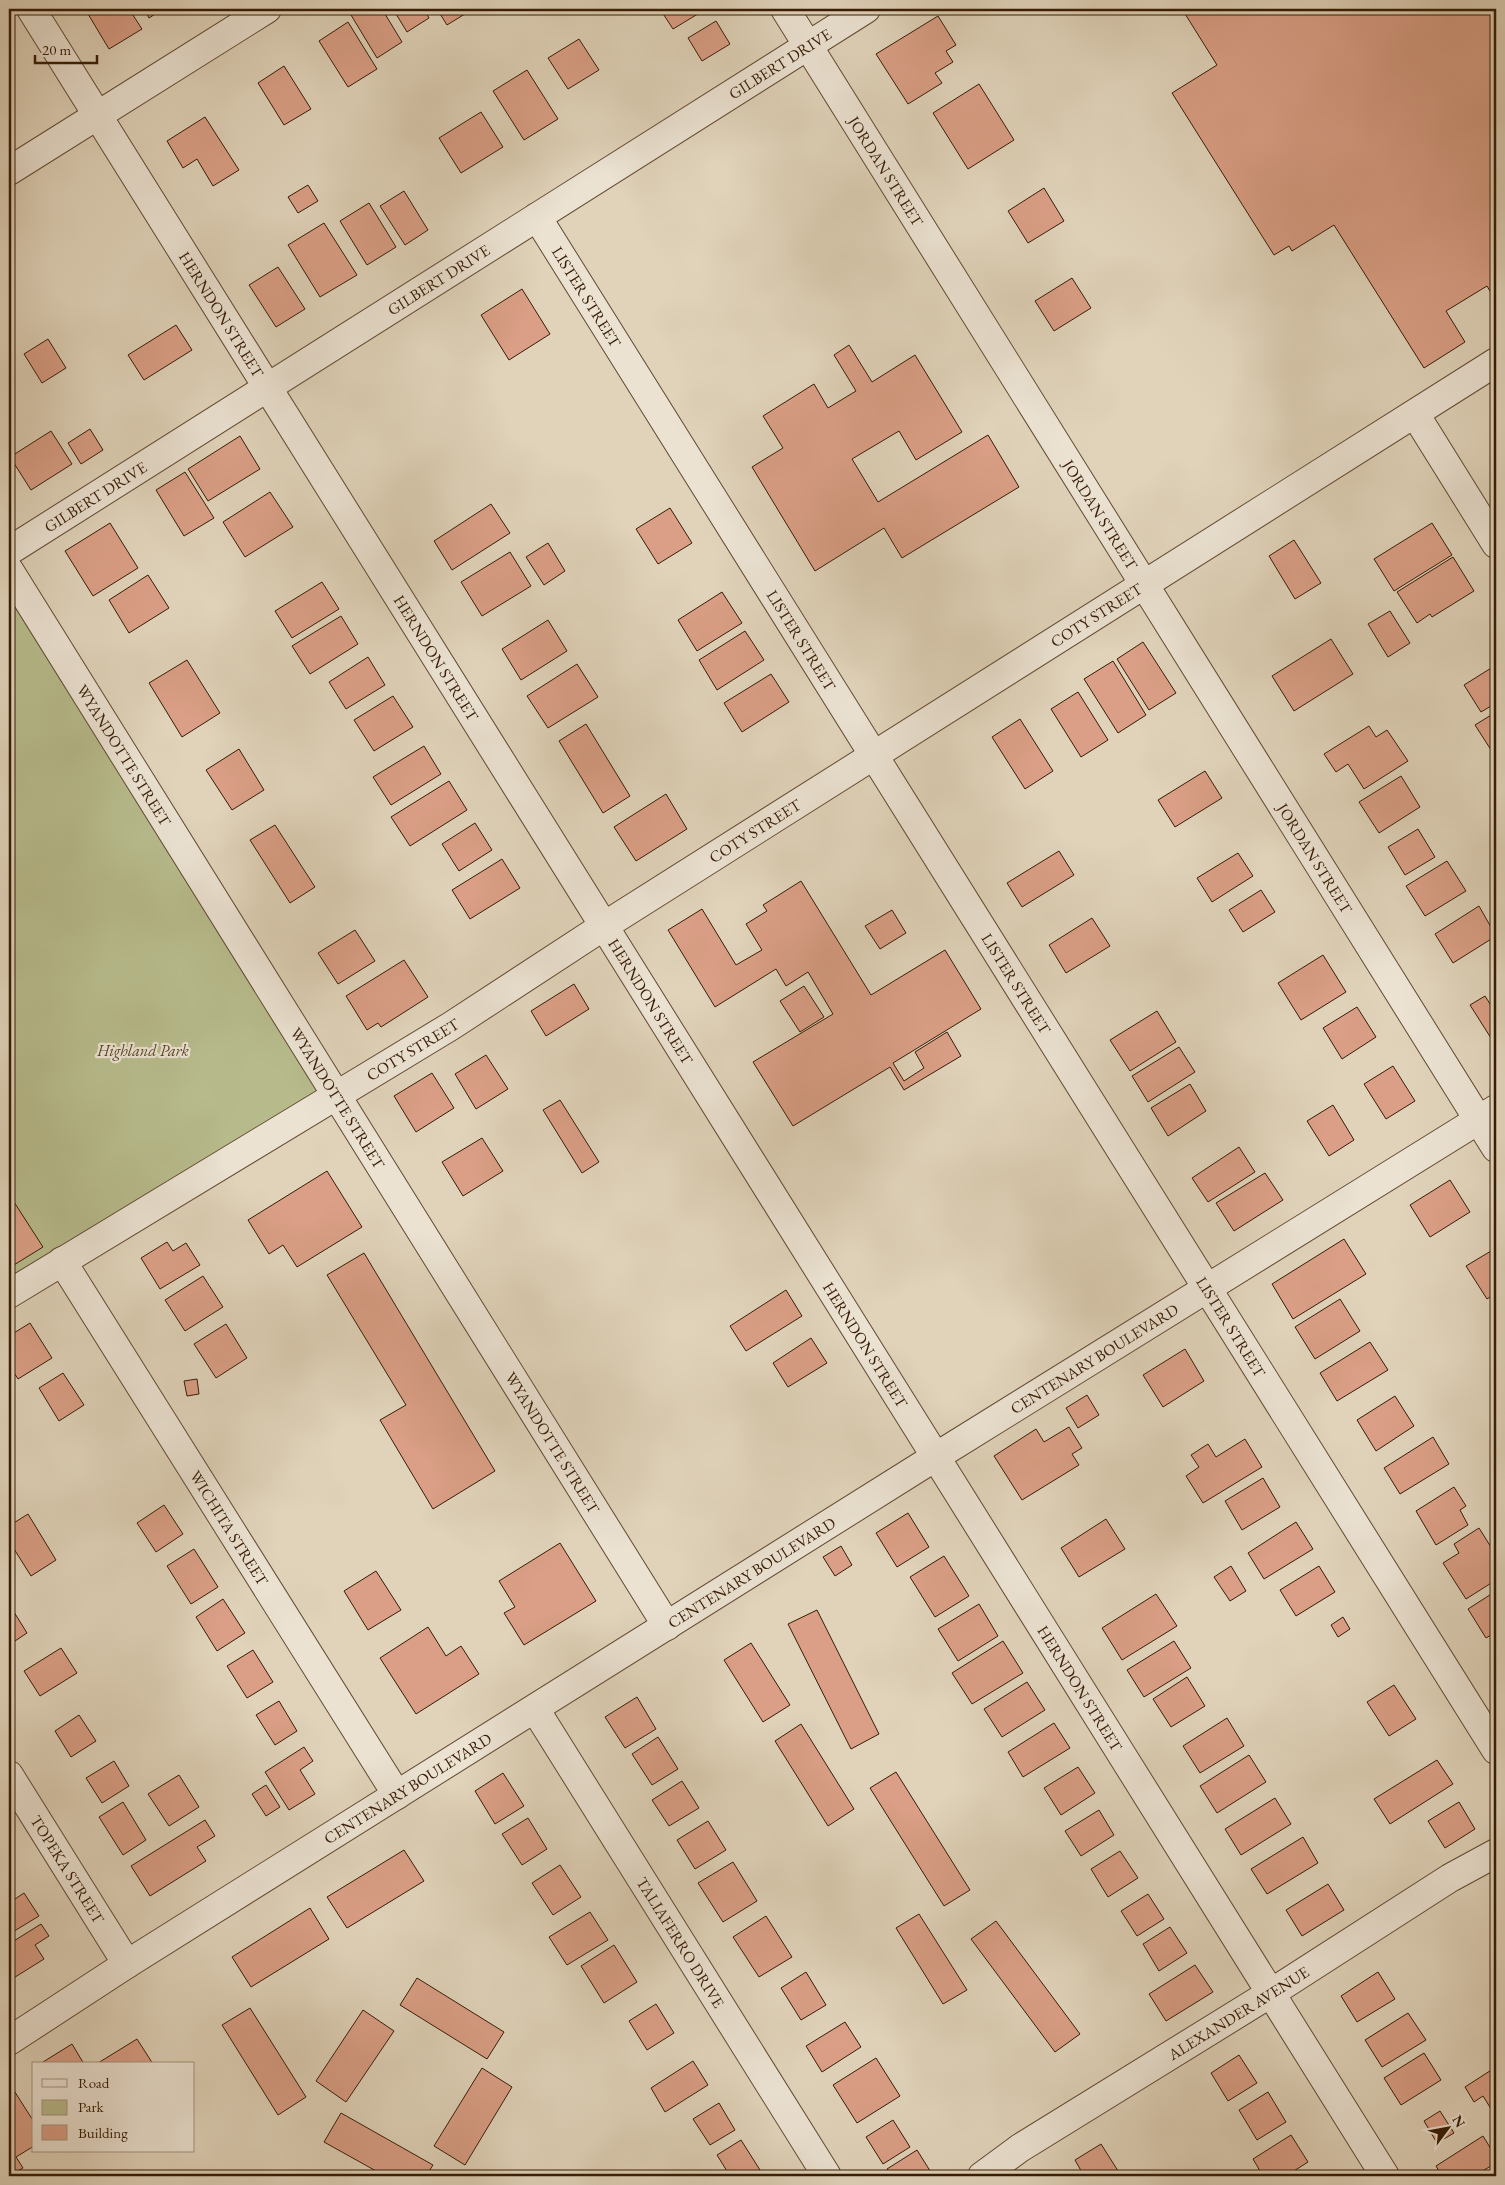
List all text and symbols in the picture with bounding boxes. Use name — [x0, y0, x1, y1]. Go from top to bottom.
street label: GILBERT DRIVE — [725, 23, 835, 104]
scale bar — [35, 32, 98, 64]
text: 20 m — [42, 40, 71, 59]
street label: JORDAN STREET — [843, 110, 929, 230]
street label: GILBERT DRIVE — [383, 239, 494, 320]
street label: LISTER STREET — [547, 242, 626, 351]
street label: HERNDON STREET — [175, 247, 269, 381]
street label: JORDAN STREET — [1057, 454, 1143, 574]
street label: GILBERT DRIVE — [40, 456, 150, 537]
street label: COTY STREET — [1046, 578, 1146, 652]
street label: LISTER STREET — [762, 586, 841, 695]
street label: HERNDON STREET — [389, 591, 484, 725]
street label: WYANDOTTE STREET — [72, 680, 176, 830]
street label: COTY STREET — [705, 794, 805, 868]
street label: JORDAN STREET — [1272, 797, 1357, 917]
street label: LISTER STREET — [977, 929, 1056, 1038]
street label: HERNDON STREET — [604, 934, 698, 1068]
street label: COTY STREET — [362, 1013, 463, 1085]
street label: WYANDOTTE STREET — [286, 1023, 390, 1173]
park label: Highland Park — [96, 1040, 190, 1061]
street label: LISTER STREET — [1192, 1272, 1271, 1381]
street label: HERNDON STREET — [818, 1278, 913, 1412]
street label: CENTENARY BOULEVARD — [1006, 1298, 1182, 1419]
street label: WYANDOTTE STREET — [501, 1368, 605, 1517]
street label: WICHITA STREET — [185, 1466, 274, 1590]
street label: CENTENARY BOULEVARD — [664, 1512, 839, 1633]
street label: HERNDON STREET — [1033, 1621, 1128, 1755]
street label: CENTENARY BOULEVARD — [320, 1728, 495, 1849]
street label: TOPEKA STREET — [26, 1811, 110, 1928]
street label: TALIAFERRO DRIVE — [632, 1873, 730, 2012]
street label: ALEXANDER AVENUE — [1163, 1961, 1313, 2065]
legend — [32, 2062, 195, 2152]
text: Road — [78, 2073, 110, 2092]
text: Park — [78, 2097, 105, 2116]
north arrow — [1422, 2102, 1472, 2152]
text: N — [1448, 2112, 1470, 2131]
text: Building — [78, 2123, 128, 2142]

